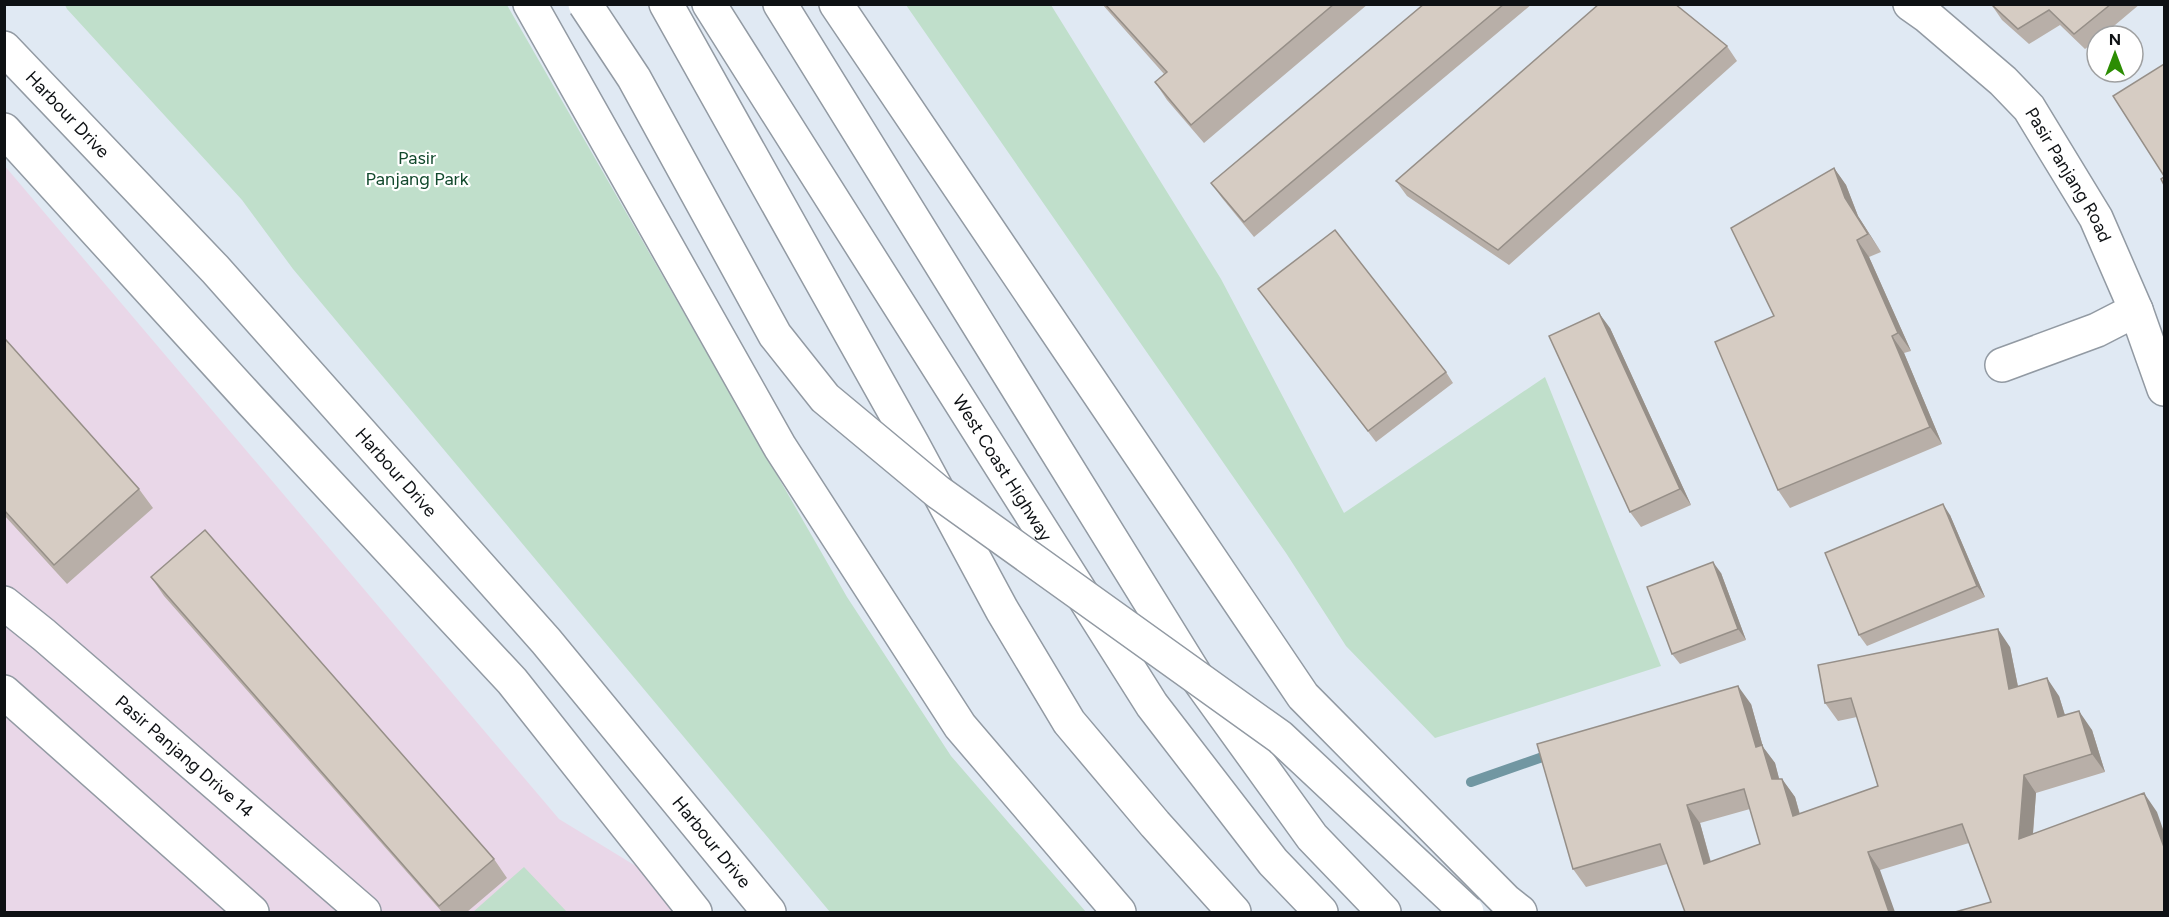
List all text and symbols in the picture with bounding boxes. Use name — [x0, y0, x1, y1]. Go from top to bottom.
north arrow — [2085, 24, 2145, 84]
text: N — [2109, 30, 2121, 49]
street label: Harbour Drive — [21, 66, 114, 163]
street label: Pasir Panjang Road — [2020, 103, 2116, 246]
park label: Pasir Panjang Park — [366, 147, 469, 190]
street label: West Coast Highway — [948, 391, 1057, 546]
street label: Harbour Drive — [351, 423, 442, 522]
street label: Pasir Panjang Drive 14 — [111, 691, 258, 822]
street label: Harbour Drive — [667, 792, 756, 893]

